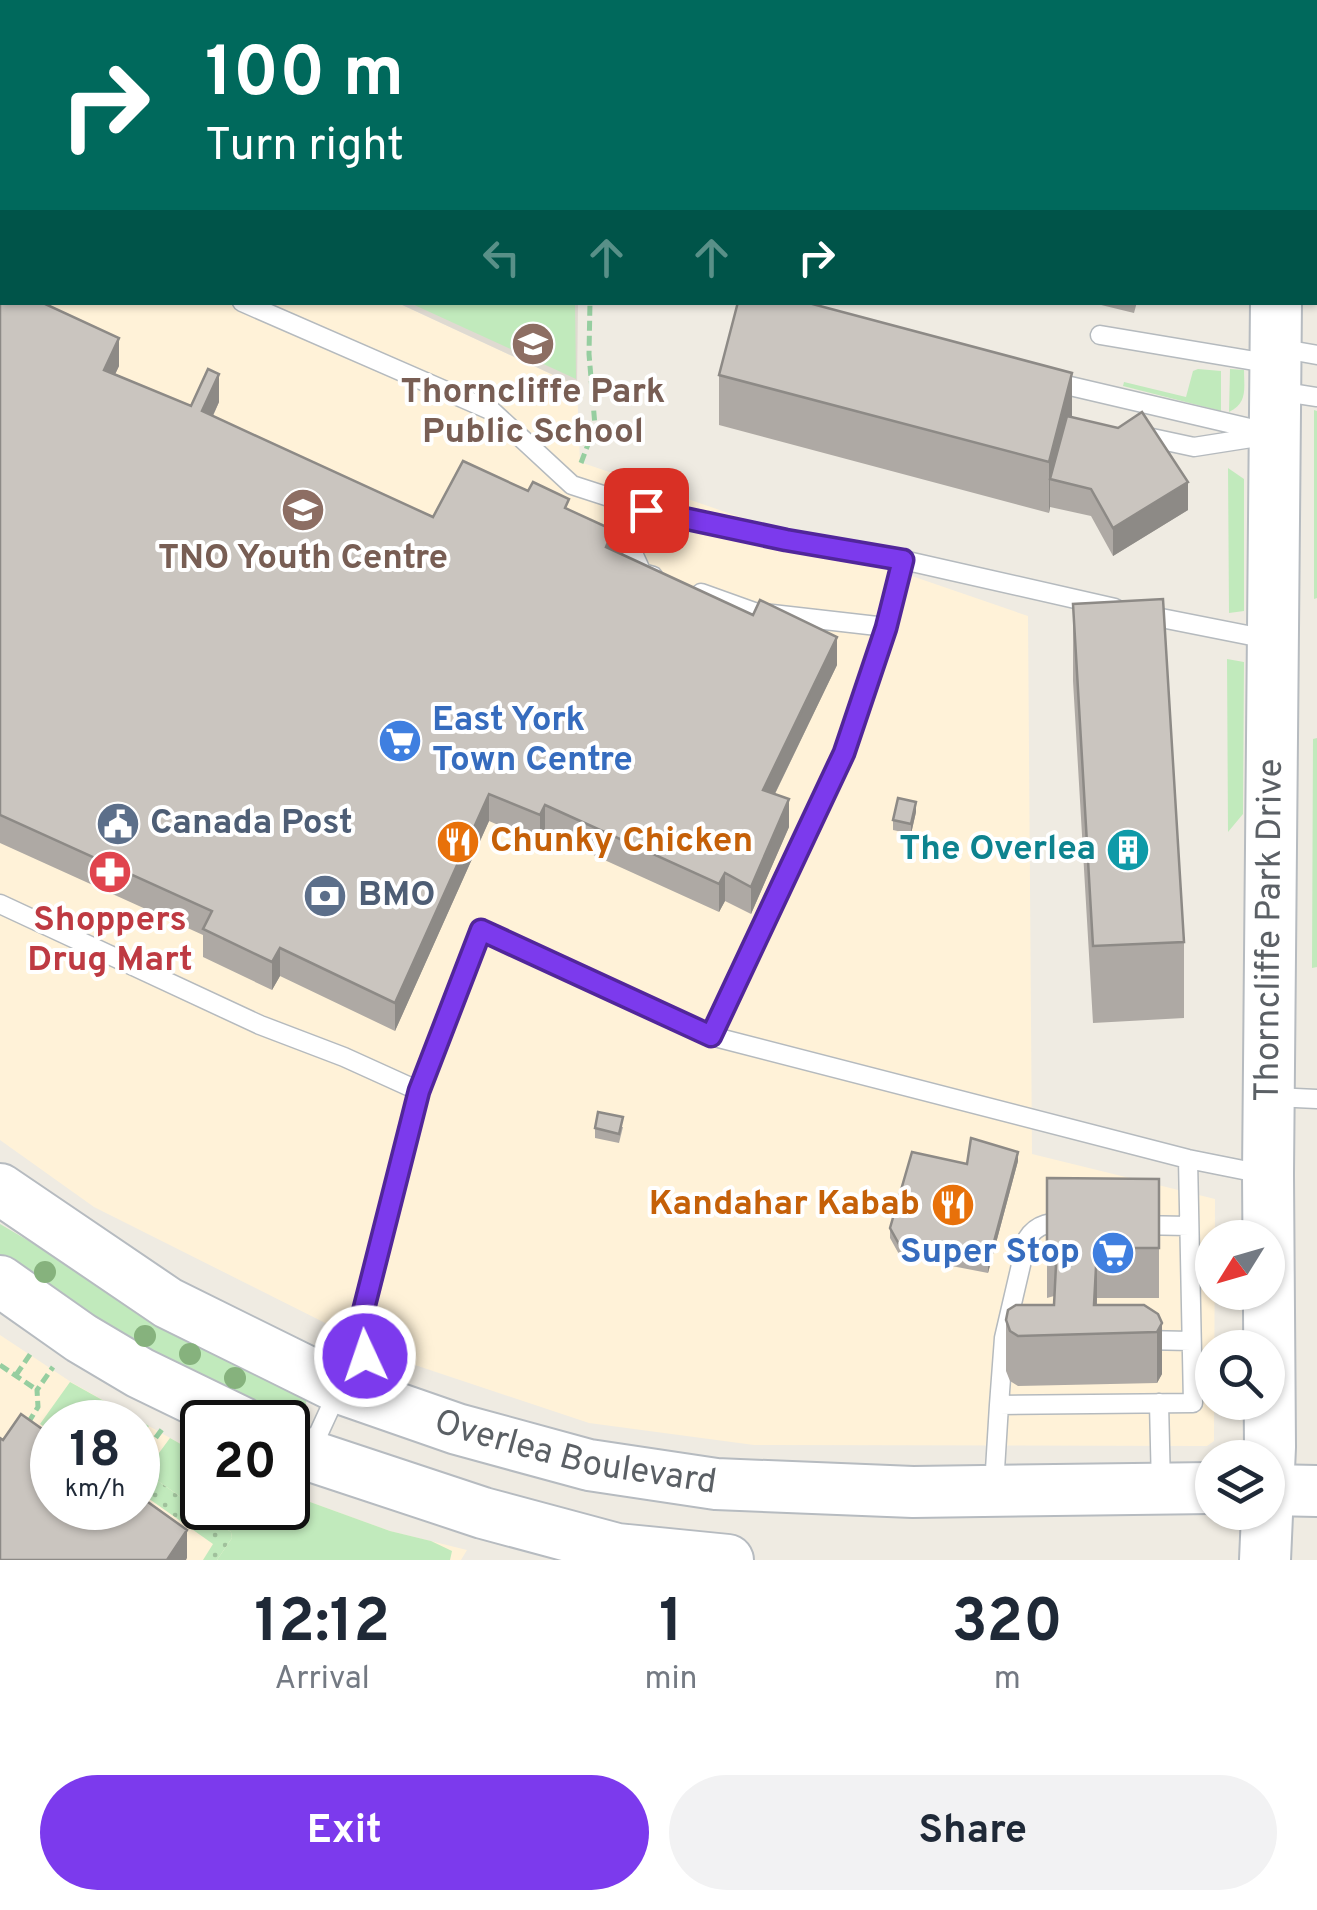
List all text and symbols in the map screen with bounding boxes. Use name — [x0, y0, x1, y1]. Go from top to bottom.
text: 100 m — [205, 32, 404, 121]
icon: right — [40, 40, 170, 170]
text: Turn right — [205, 119, 404, 176]
icon: left — [474, 230, 529, 285]
icon: ahead — [579, 230, 634, 285]
icon: ahead — [684, 230, 739, 285]
icon: right — [789, 230, 844, 285]
school or university icon: Thorncliffe Park Public School — [510, 321, 556, 367]
place label: Thorncliffe Park Public School — [401, 371, 665, 455]
pin — [604, 468, 689, 553]
icon: arrive — [619, 483, 674, 538]
school or university icon: TNO Youth Centre — [280, 487, 326, 533]
place label: TNO Youth Centre — [158, 537, 448, 581]
place label: East York Town Centre — [432, 699, 633, 783]
supermarket icon: East York Town Centre — [377, 718, 423, 764]
street label: Thorncliffe Park Drive — [1247, 758, 1294, 1102]
public building icon: Canada Post — [95, 801, 141, 847]
place label: Canada Post — [150, 802, 353, 846]
restaurant icon: Chunky Chicken — [435, 819, 481, 865]
place label: Chunky Chicken — [490, 820, 753, 864]
building icon: The Overlea — [1105, 827, 1151, 873]
place label: The Overlea — [899, 828, 1096, 872]
pharmacy icon: Shoppers Drug Mart — [87, 849, 133, 895]
bank icon: BMO — [302, 873, 348, 919]
place label: BMO — [358, 874, 436, 918]
place label: Shoppers Drug Mart — [27, 899, 193, 983]
restaurant icon: Kandahar Kabab — [930, 1182, 976, 1228]
place label: Kandahar Kabab — [649, 1183, 920, 1227]
north arrow — [1195, 1220, 1285, 1310]
map controls — [1195, 1220, 1285, 1530]
supermarket icon: Super Stop — [1090, 1230, 1136, 1276]
place label: Super Stop — [900, 1231, 1080, 1275]
position arrow — [313, 1304, 417, 1408]
button: search — [1195, 1330, 1285, 1420]
speed limit sign: 20 — [180, 1400, 310, 1530]
street label: Overlea Boulevard — [428, 1401, 719, 1506]
text: 18 — [69, 1421, 121, 1484]
button: layers — [1195, 1440, 1285, 1530]
text: km/h — [65, 1474, 125, 1506]
text: 12:12 — [254, 1587, 390, 1663]
text: 1 — [659, 1587, 683, 1663]
text: 320 — [952, 1587, 1063, 1663]
text: Arrival — [274, 1660, 370, 1700]
text: min — [644, 1660, 698, 1700]
text: m — [994, 1660, 1021, 1700]
button: Exit — [40, 1775, 649, 1890]
button: Share — [669, 1775, 1277, 1890]

